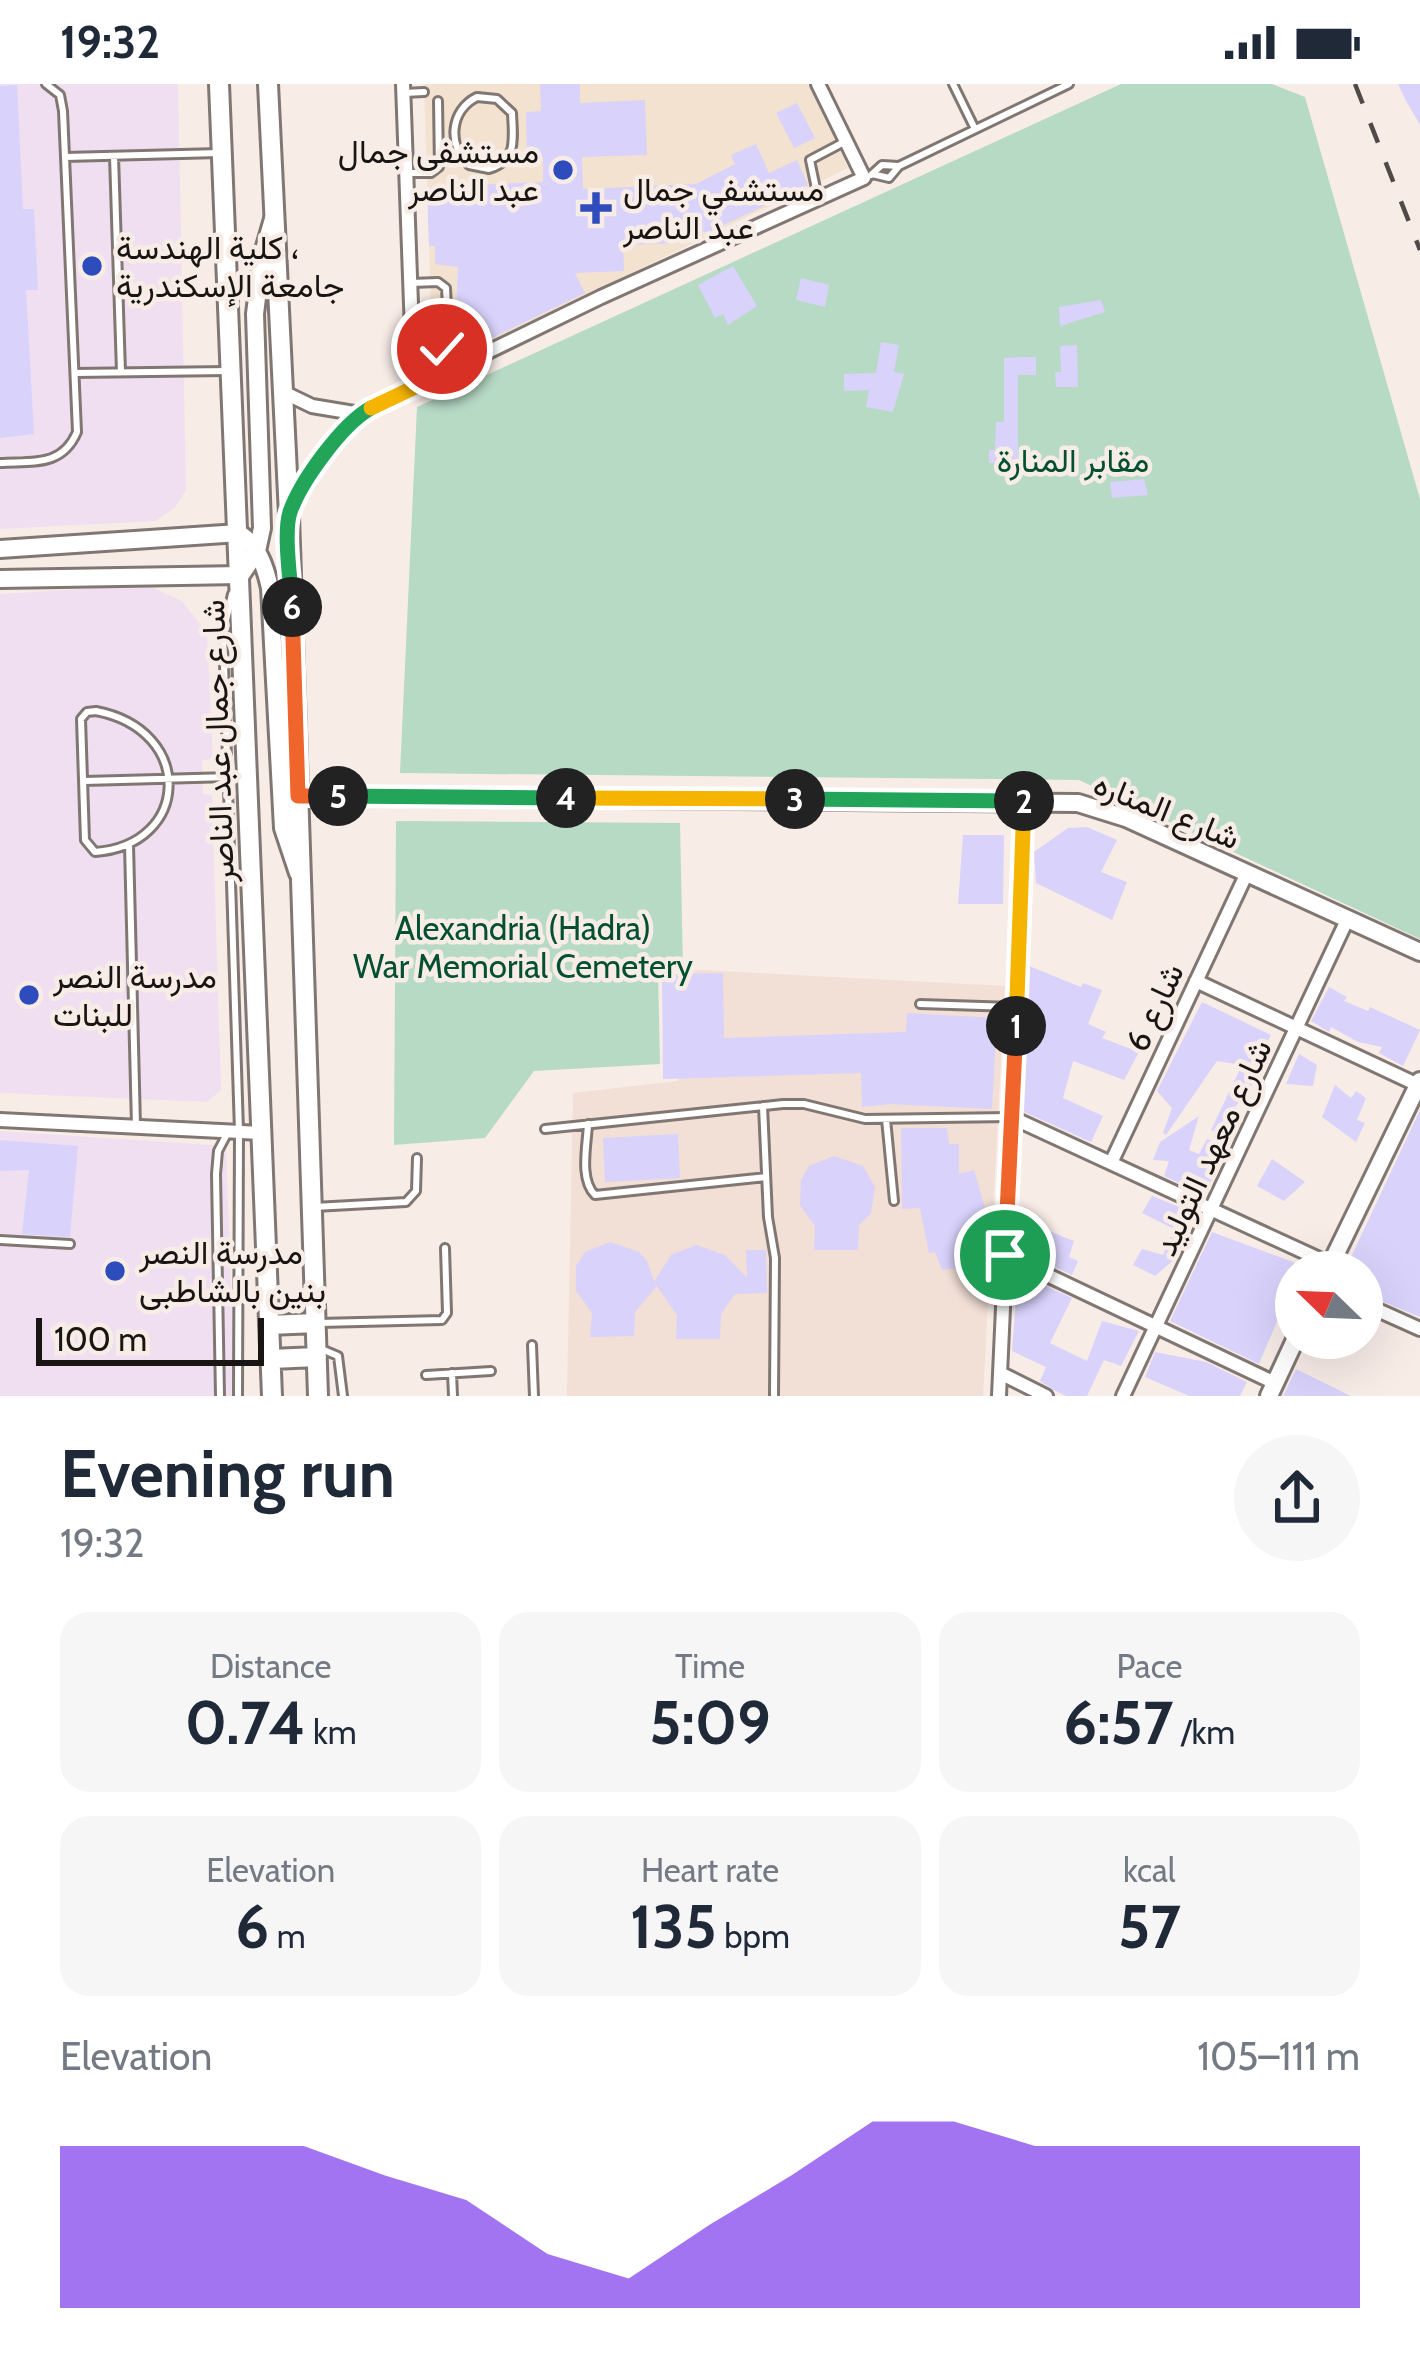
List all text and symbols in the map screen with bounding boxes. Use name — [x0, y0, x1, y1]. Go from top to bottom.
text: 19:32 — [60, 15, 160, 69]
place label: مستشفى جمال عبد الناصر — [338, 131, 539, 210]
marker: مستشفى جمال عبد الناصر — [550, 157, 576, 183]
place label: مستشفي جمال عبد الناصر — [622, 169, 824, 248]
marker: مستشفي جمال عبد الناصر — [580, 192, 612, 224]
place label: كلية الهندسة ، جامعة الإسكندرية — [116, 227, 344, 307]
marker: كلية الهندسة ، جامعة الإسكندرية — [79, 253, 105, 279]
pin — [391, 298, 493, 400]
icon: check — [409, 316, 475, 382]
park label: مقابر المنارة — [997, 440, 1149, 481]
pin: 6 — [262, 577, 322, 637]
text: 6 — [283, 587, 301, 627]
street label: شارع جمال عبد الناصر — [192, 599, 245, 884]
street label: شارع المناره — [1087, 763, 1246, 860]
pin: 5 — [308, 766, 368, 826]
pin: 4 — [536, 768, 596, 828]
pin: 3 — [765, 769, 825, 829]
pin: 2 — [994, 771, 1054, 831]
text: 5 — [329, 776, 347, 816]
text: 4 — [556, 778, 576, 818]
text: 3 — [786, 779, 804, 819]
text: 2 — [1015, 781, 1033, 821]
park label: Alexandria (Hadra) War Memorial Cemetery — [353, 908, 693, 986]
place label: مدرسة النصر للبنات — [52, 956, 217, 1034]
street label: شارع 6 — [1116, 957, 1194, 1059]
marker: مدرسة النصر للبنات — [16, 982, 42, 1008]
pin: 1 — [986, 996, 1046, 1056]
text: 1 — [1010, 1006, 1022, 1046]
street label: شارع معهد التوليد — [1144, 1032, 1282, 1263]
pin — [954, 1204, 1056, 1306]
icon: arrive — [972, 1222, 1038, 1288]
place label: مدرسة النصر بنين بالشاطبى — [138, 1232, 326, 1310]
north arrow — [1275, 1251, 1383, 1359]
map controls — [1275, 1251, 1383, 1359]
marker: مدرسة النصر بنين بالشاطبى — [102, 1258, 128, 1284]
scale bar — [36, 1312, 264, 1365]
text: 100 m — [54, 1319, 147, 1359]
text: Evening run — [60, 1433, 395, 1514]
button: share — [1234, 1435, 1360, 1561]
text: 19:32 — [60, 1519, 145, 1567]
text: Distance — [210, 1646, 331, 1686]
text: Time — [675, 1646, 745, 1686]
text: Pace — [1116, 1646, 1182, 1686]
text: 0.74 — [185, 1686, 306, 1759]
text: 5:09 — [649, 1686, 771, 1759]
text: 6:57 — [1063, 1686, 1173, 1759]
text: km — [306, 1712, 357, 1752]
text: /km — [1173, 1712, 1235, 1752]
text: Elevation — [206, 1850, 335, 1890]
text: Heart rate — [641, 1850, 779, 1890]
text: kcal — [1123, 1850, 1176, 1890]
text: 6 — [236, 1890, 269, 1963]
text: 135 — [630, 1890, 717, 1963]
text: 57 — [1118, 1890, 1181, 1963]
text: m — [269, 1916, 306, 1956]
text: bpm — [717, 1916, 790, 1956]
text: Elevation — [60, 2032, 212, 2080]
text: 105–111 m — [1197, 2032, 1360, 2080]

